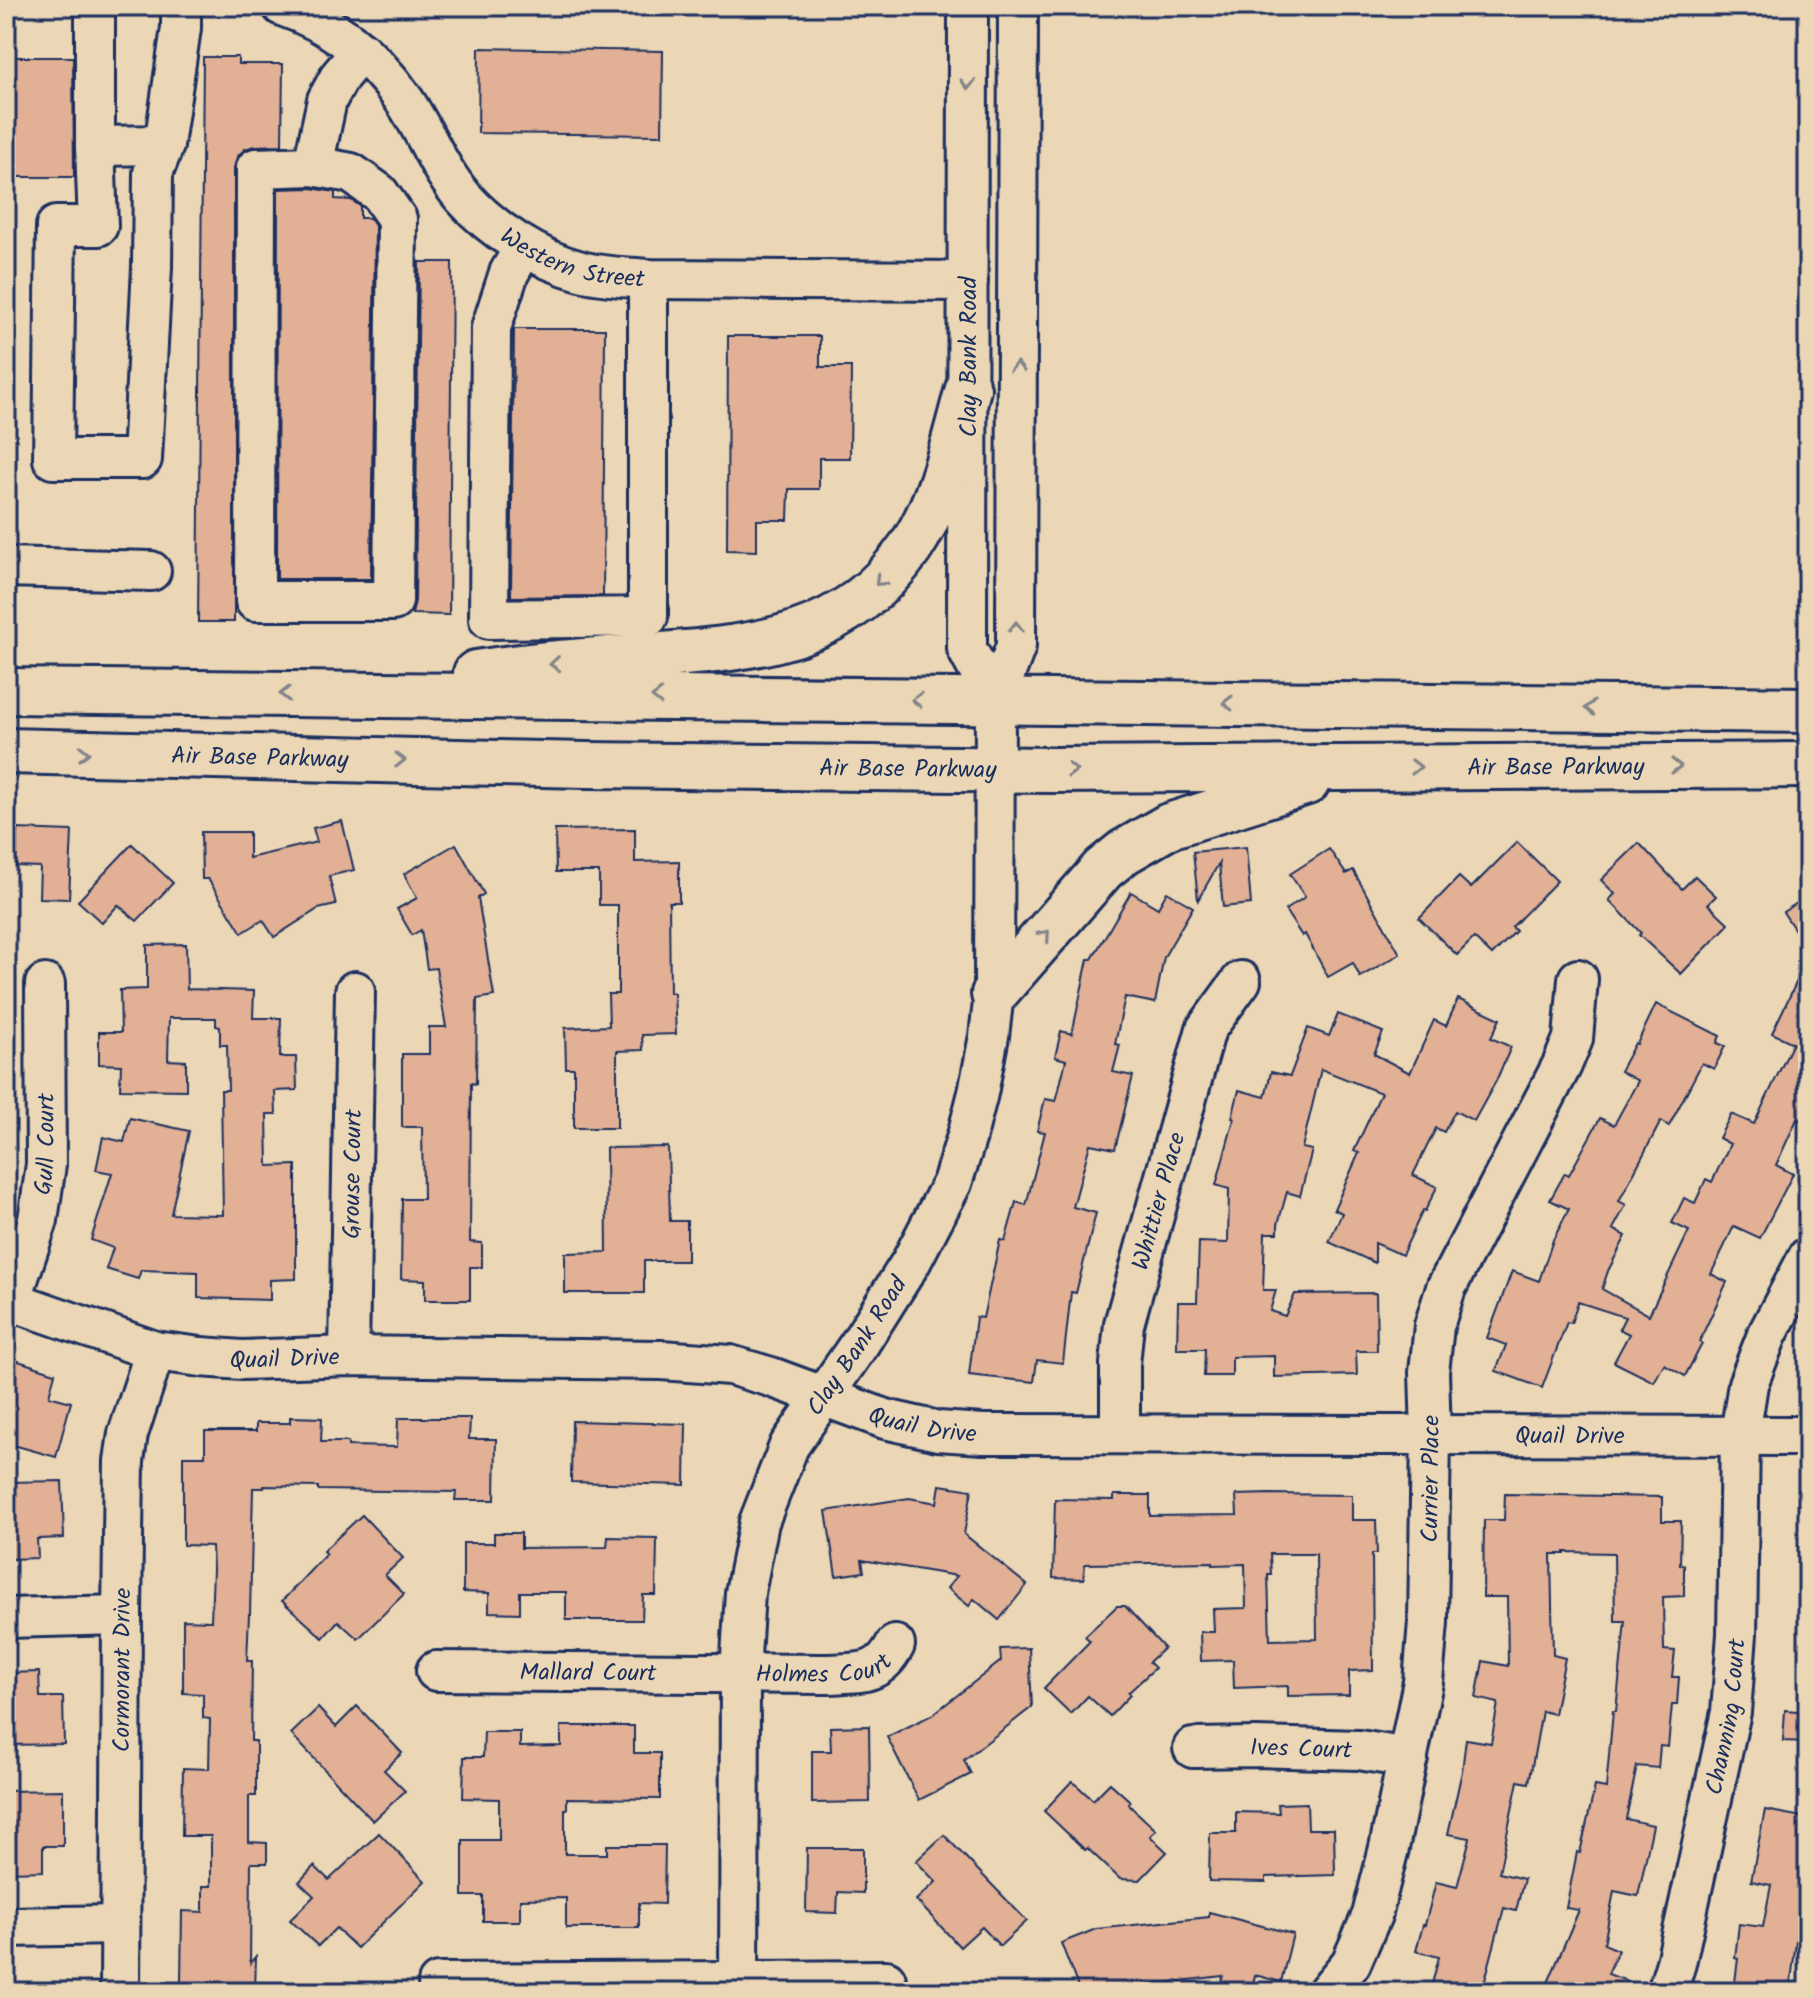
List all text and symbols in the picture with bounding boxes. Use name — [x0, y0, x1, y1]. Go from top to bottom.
one-way arrow — [959, 78, 977, 91]
street label: Western Street — [491, 218, 647, 300]
street label: Clay Bank Road — [950, 276, 989, 437]
one-way arrow — [1008, 360, 1026, 373]
one-way arrow — [875, 572, 889, 586]
one-way arrow — [1007, 620, 1025, 633]
one-way arrow — [548, 655, 561, 672]
one-way arrow — [278, 685, 291, 702]
one-way arrow — [650, 688, 663, 706]
one-way arrow — [910, 691, 923, 709]
one-way arrow — [1221, 695, 1234, 712]
one-way arrow — [1583, 699, 1596, 717]
street label: Air Base Parkway — [171, 737, 350, 780]
one-way arrow — [78, 744, 91, 762]
street label: Air Base Parkway — [1467, 748, 1645, 788]
street label: Air Base Parkway — [819, 750, 997, 790]
one-way arrow — [394, 752, 407, 769]
one-way arrow — [1670, 757, 1683, 775]
one-way arrow — [1410, 758, 1423, 776]
one-way arrow — [1066, 761, 1079, 779]
one-way arrow — [1035, 930, 1050, 945]
street label: Gull Court — [24, 1092, 67, 1197]
street label: Grouse Court — [333, 1108, 374, 1239]
street label: Whittier Place — [1122, 1128, 1197, 1275]
street label: Clay Bank Road — [797, 1268, 919, 1425]
street label: Quail Drive — [228, 1338, 340, 1381]
street label: Quail Drive — [862, 1396, 978, 1455]
street label: Currier Place — [1411, 1414, 1452, 1543]
street label: Quail Drive — [1515, 1417, 1625, 1457]
street label: Cormorant Drive — [103, 1587, 143, 1752]
street label: Channing Court — [1695, 1637, 1758, 1799]
street label: Holmes Court — [755, 1644, 903, 1695]
street label: Mallard Court — [519, 1654, 657, 1694]
street label: Ives Court — [1250, 1729, 1353, 1771]

